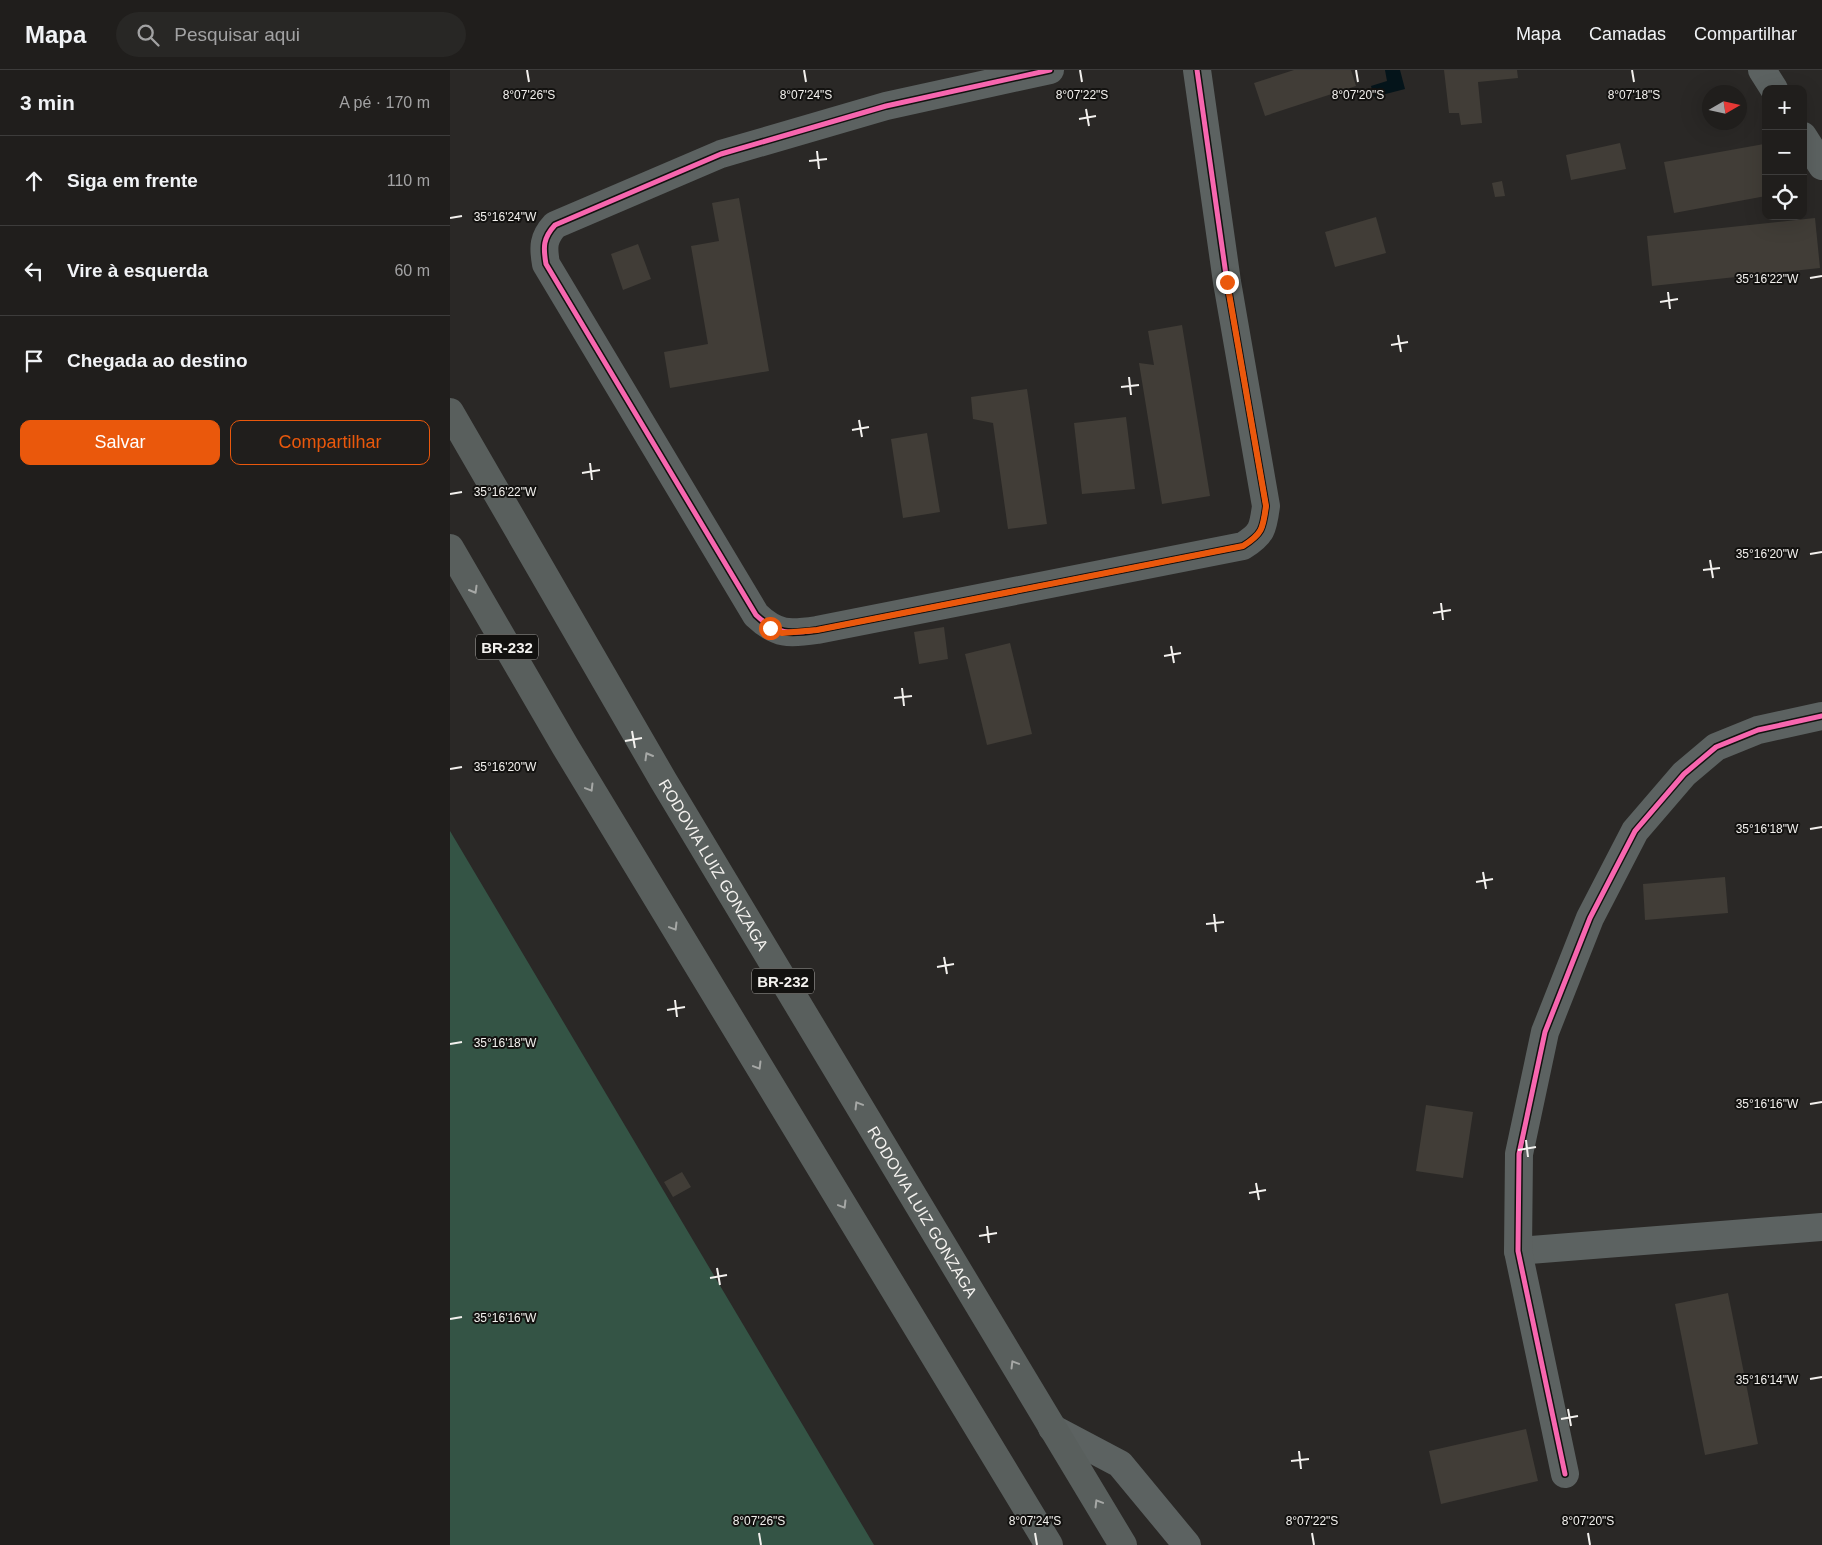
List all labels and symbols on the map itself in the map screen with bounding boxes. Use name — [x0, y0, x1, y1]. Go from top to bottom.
north arrow — [1702, 85, 1747, 130]
text: 8°07'26"S — [503, 88, 555, 102]
text: 8°07'24"S — [780, 88, 832, 102]
text: 8°07'22"S — [1056, 88, 1108, 102]
text: 8°07'20"S — [1332, 88, 1384, 102]
text: 8°07'18"S — [1608, 88, 1660, 102]
text: 35°16'24"W — [474, 210, 537, 224]
route end — [1216, 271, 1239, 294]
text: 35°16'22"W — [1736, 272, 1799, 286]
text: 35°16'22"W — [474, 485, 537, 499]
text: 35°16'20"W — [1736, 547, 1799, 561]
one-way arrow — [468, 585, 478, 594]
route start — [759, 617, 782, 640]
road number: BR-232 — [476, 634, 538, 660]
one-way arrow — [645, 752, 655, 761]
text: 35°16'20"W — [474, 760, 537, 774]
street label: RODOVIA LUIZ GONZAGA — [656, 776, 772, 954]
one-way arrow — [584, 782, 594, 791]
text: 35°16'18"W — [1736, 822, 1799, 836]
one-way arrow — [668, 921, 678, 930]
road number: BR-232 — [752, 968, 814, 994]
text: 35°16'18"W — [474, 1036, 537, 1050]
one-way arrow — [752, 1060, 762, 1069]
text: 35°16'16"W — [1736, 1097, 1799, 1111]
one-way arrow — [855, 1102, 865, 1111]
street label: RODOVIA LUIZ GONZAGA — [865, 1123, 981, 1301]
one-way arrow — [836, 1199, 846, 1208]
text: 35°16'16"W — [474, 1311, 537, 1325]
one-way arrow — [1010, 1361, 1020, 1370]
text: 35°16'14"W — [1736, 1373, 1799, 1387]
one-way arrow — [1095, 1500, 1104, 1509]
text: 8°07'26"S — [733, 1514, 785, 1528]
text: 8°07'24"S — [1009, 1514, 1061, 1528]
text: 8°07'22"S — [1286, 1514, 1338, 1528]
text: 8°07'20"S — [1562, 1514, 1614, 1528]

